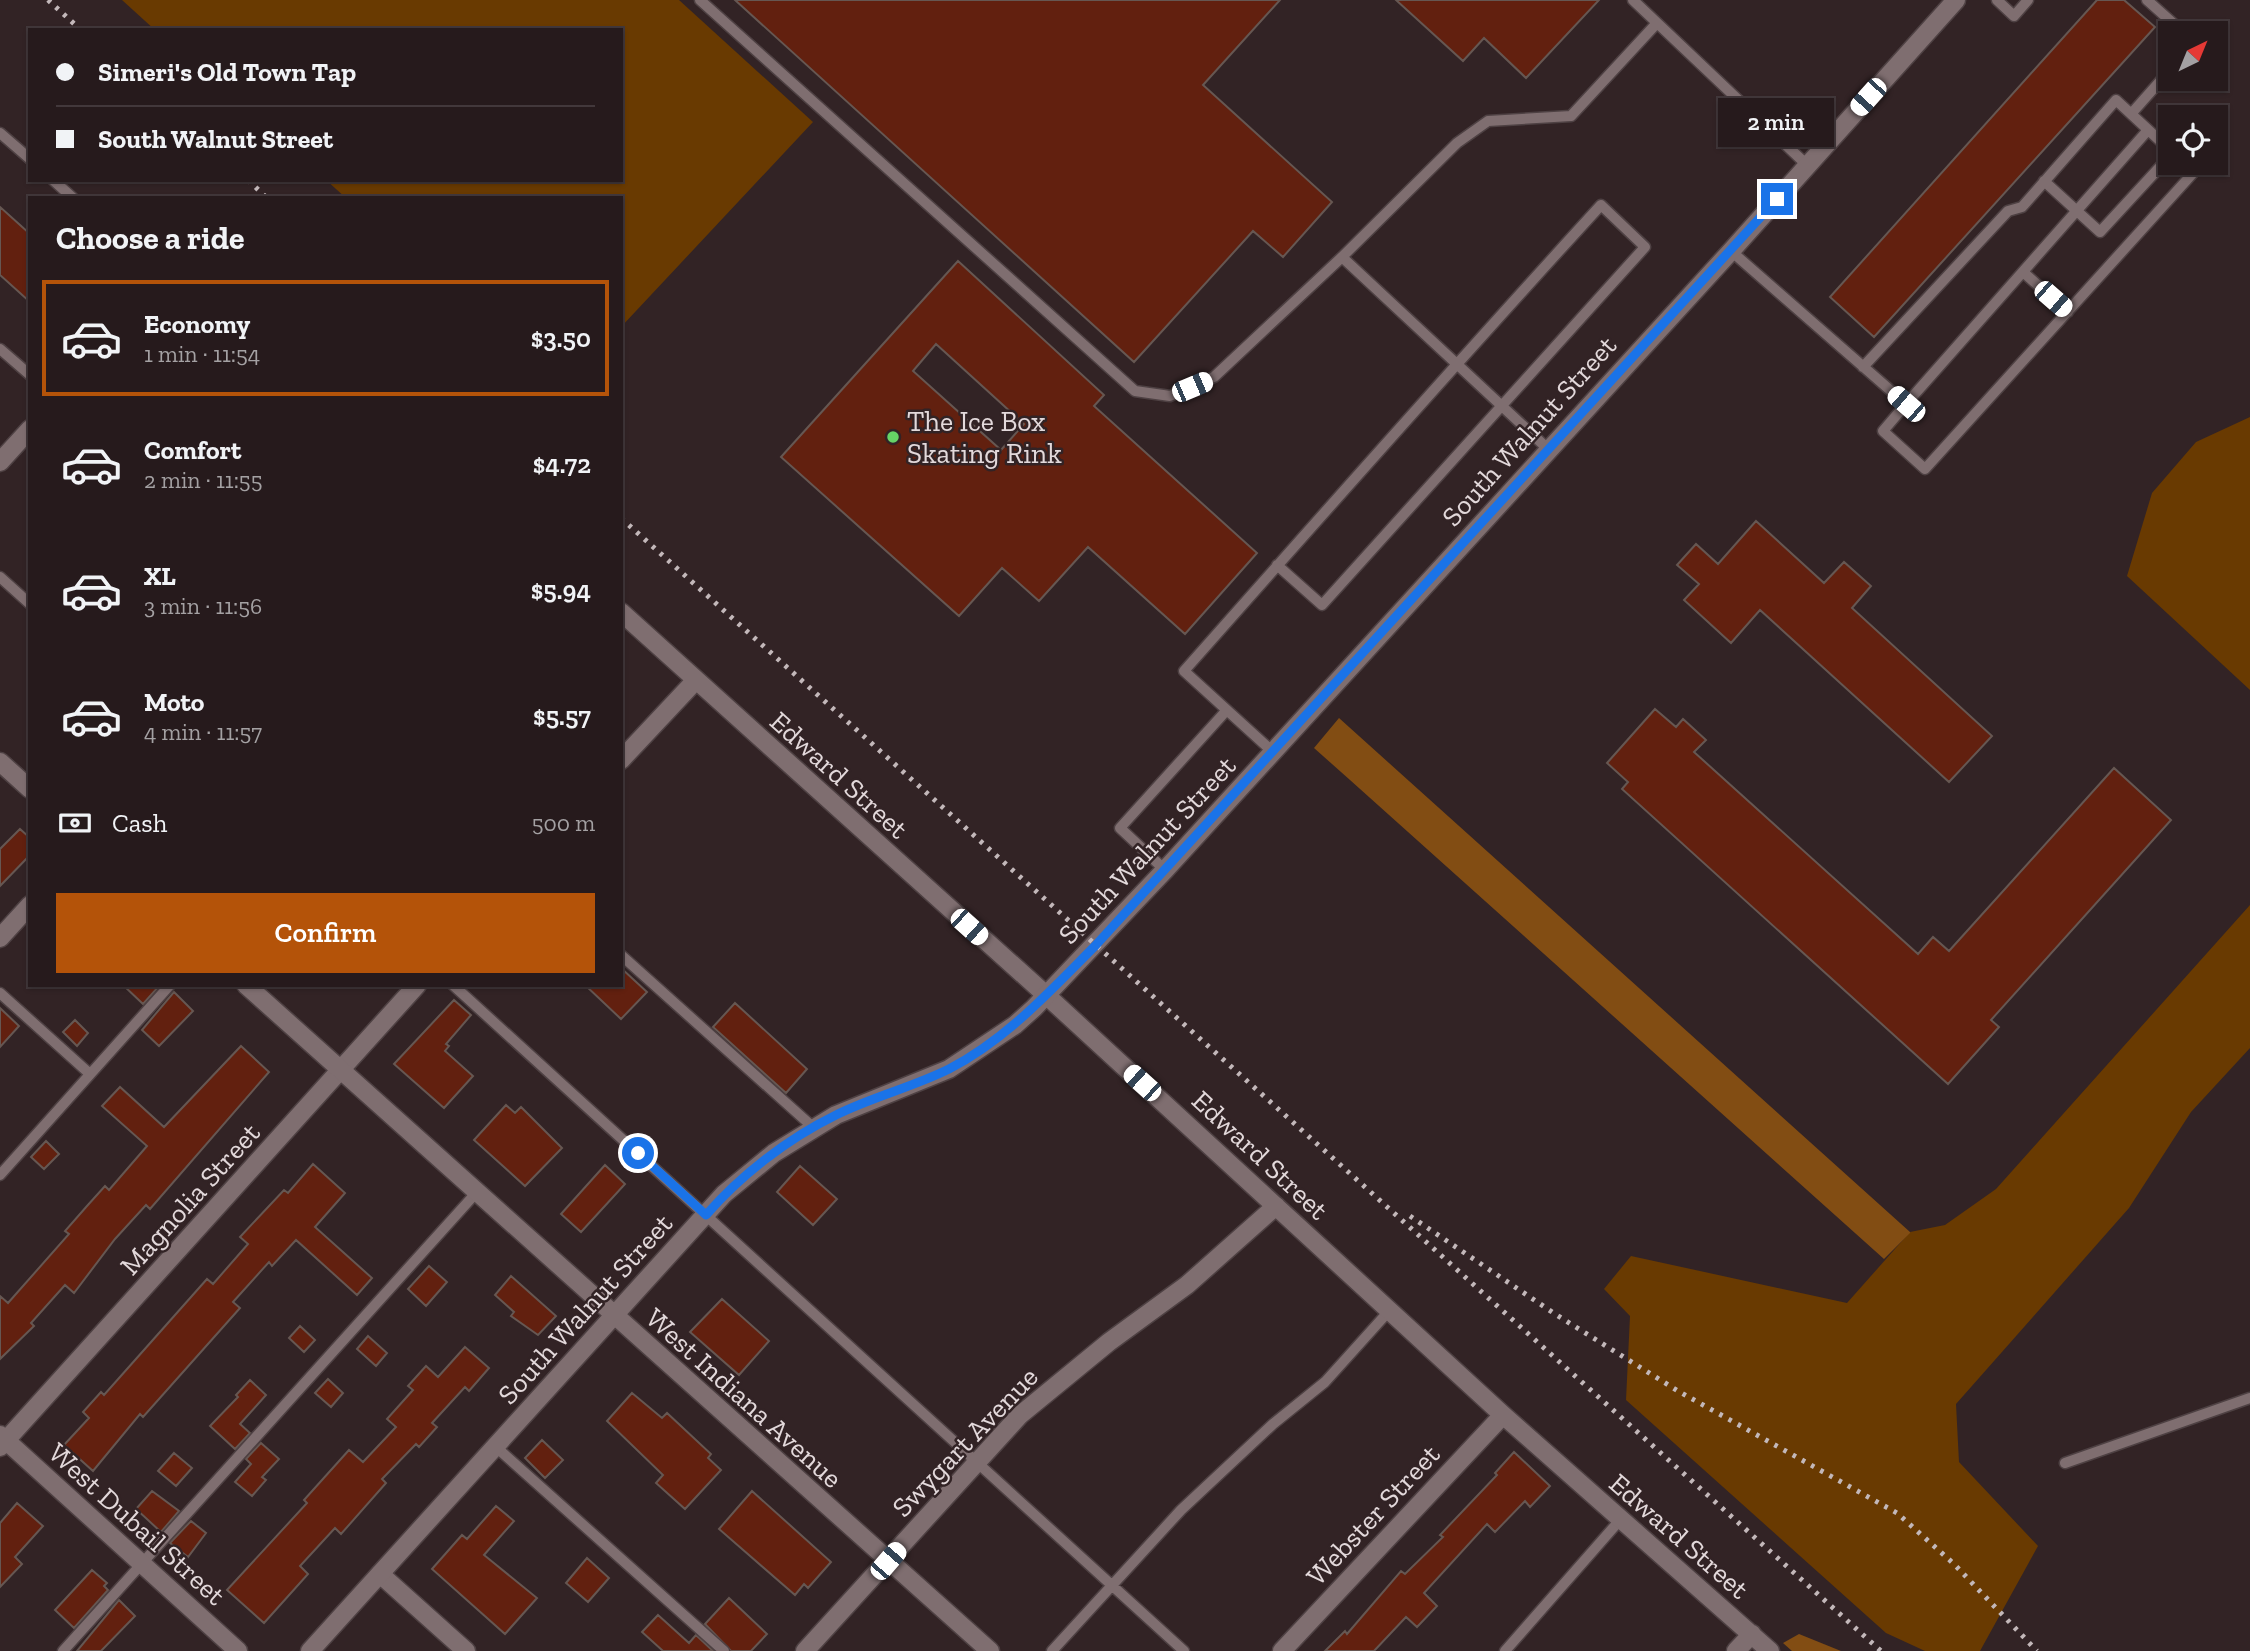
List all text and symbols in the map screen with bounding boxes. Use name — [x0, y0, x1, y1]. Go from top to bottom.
north arrow — [2158, 21, 2228, 91]
map controls — [2158, 21, 2228, 175]
text: Simeri's Old Town Tap — [98, 56, 356, 88]
car — [1847, 74, 1890, 120]
callout: 2 min — [1719, 97, 1835, 146]
button: locate — [2158, 105, 2228, 175]
text: 2 min — [1747, 108, 1805, 136]
text: South Walnut Street — [98, 123, 333, 155]
route end — [1761, 183, 1793, 215]
text: Choose a ride — [56, 219, 244, 257]
car — [2031, 277, 2076, 321]
icon: car — [60, 307, 123, 370]
text: Economy — [144, 308, 250, 340]
text: $3.50 — [531, 322, 591, 354]
street label: South Walnut Street — [1435, 329, 1623, 533]
text: 1 min · 11:54 — [144, 340, 260, 368]
car — [1169, 369, 1216, 405]
car — [1884, 382, 1929, 426]
place label: The Ice Box Skating Rink — [907, 405, 1062, 470]
marker: The Ice Box Skating Rink — [885, 429, 901, 445]
icon: car — [60, 433, 123, 496]
text: Comfort — [144, 434, 241, 466]
text: $4.72 — [533, 448, 591, 480]
text: 2 min · 11:55 — [144, 466, 262, 494]
icon: car — [60, 559, 123, 622]
text: XL — [144, 560, 176, 592]
text: $5.94 — [531, 574, 591, 606]
text: 3 min · 11:56 — [144, 592, 262, 620]
icon: car — [60, 685, 123, 748]
text: Moto — [144, 686, 204, 718]
text: $5.57 — [533, 700, 591, 732]
street label: Edward Street — [763, 705, 915, 846]
text: 4 min · 11:57 — [144, 718, 262, 746]
street label: South Walnut Street — [1052, 749, 1243, 951]
icon: cash — [56, 804, 94, 842]
text: Cash — [112, 807, 167, 839]
text: 500 m — [532, 809, 595, 837]
button: Confirm — [56, 893, 595, 973]
car — [947, 905, 992, 949]
car — [1120, 1061, 1165, 1105]
street label: Edward Street — [1185, 1084, 1335, 1227]
street label: Magnolia Street — [113, 1116, 267, 1282]
route start — [622, 1137, 654, 1169]
street label: South Walnut Street — [491, 1207, 679, 1411]
street label: West Indiana Avenue — [639, 1301, 849, 1495]
street label: Swygart Avenue — [885, 1360, 1045, 1524]
street label: West Dubail Street — [42, 1436, 233, 1612]
street label: Webster Street — [1299, 1437, 1447, 1592]
street label: Edward Street — [1603, 1467, 1756, 1606]
car — [867, 1538, 910, 1584]

